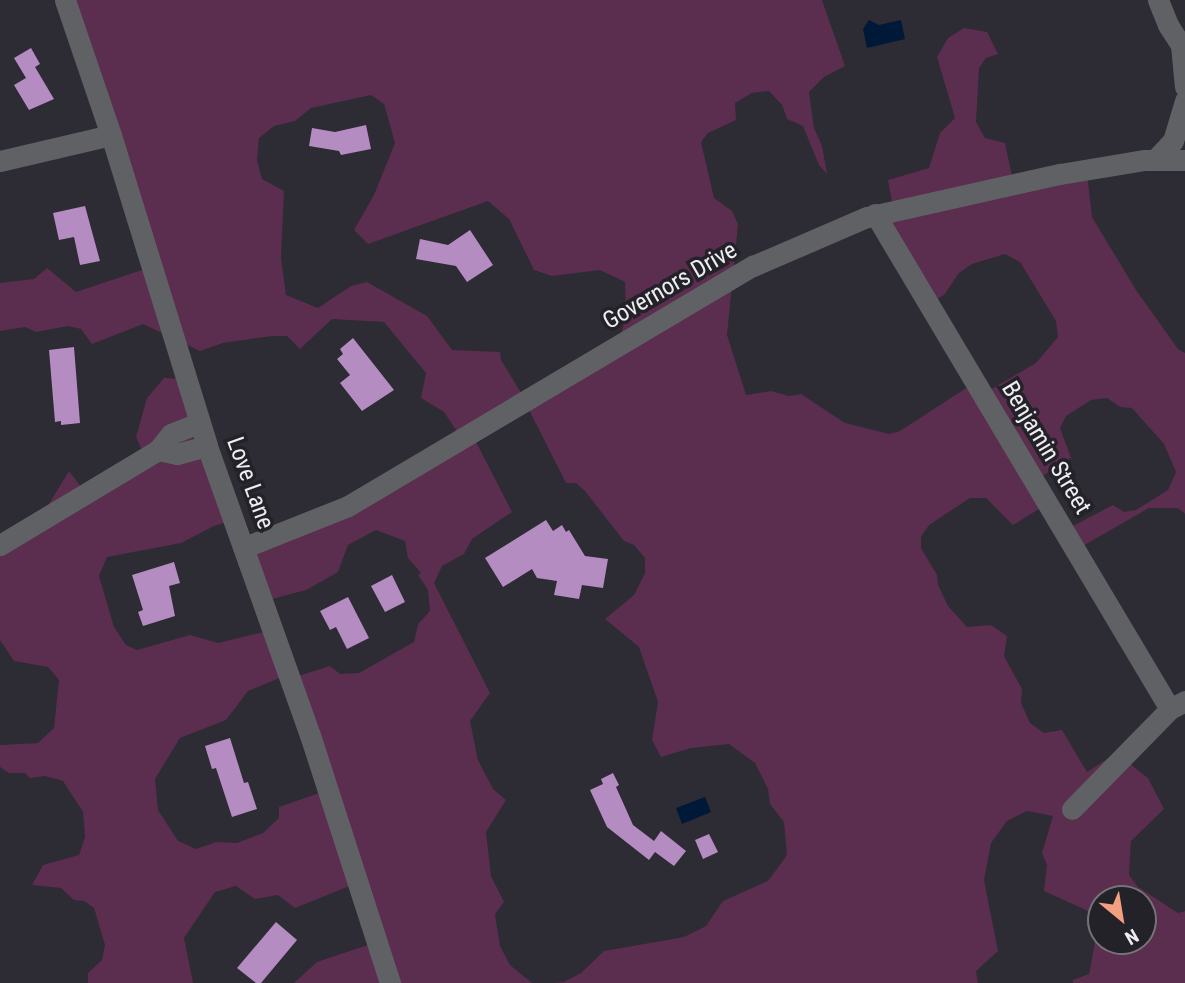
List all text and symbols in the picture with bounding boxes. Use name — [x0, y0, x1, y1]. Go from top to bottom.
street label: Governors Drive — [598, 236, 742, 336]
street label: Benjamin Street — [995, 376, 1097, 520]
street label: Love Lane — [220, 433, 280, 533]
north arrow — [1087, 885, 1157, 955]
text: N — [1121, 924, 1143, 950]

